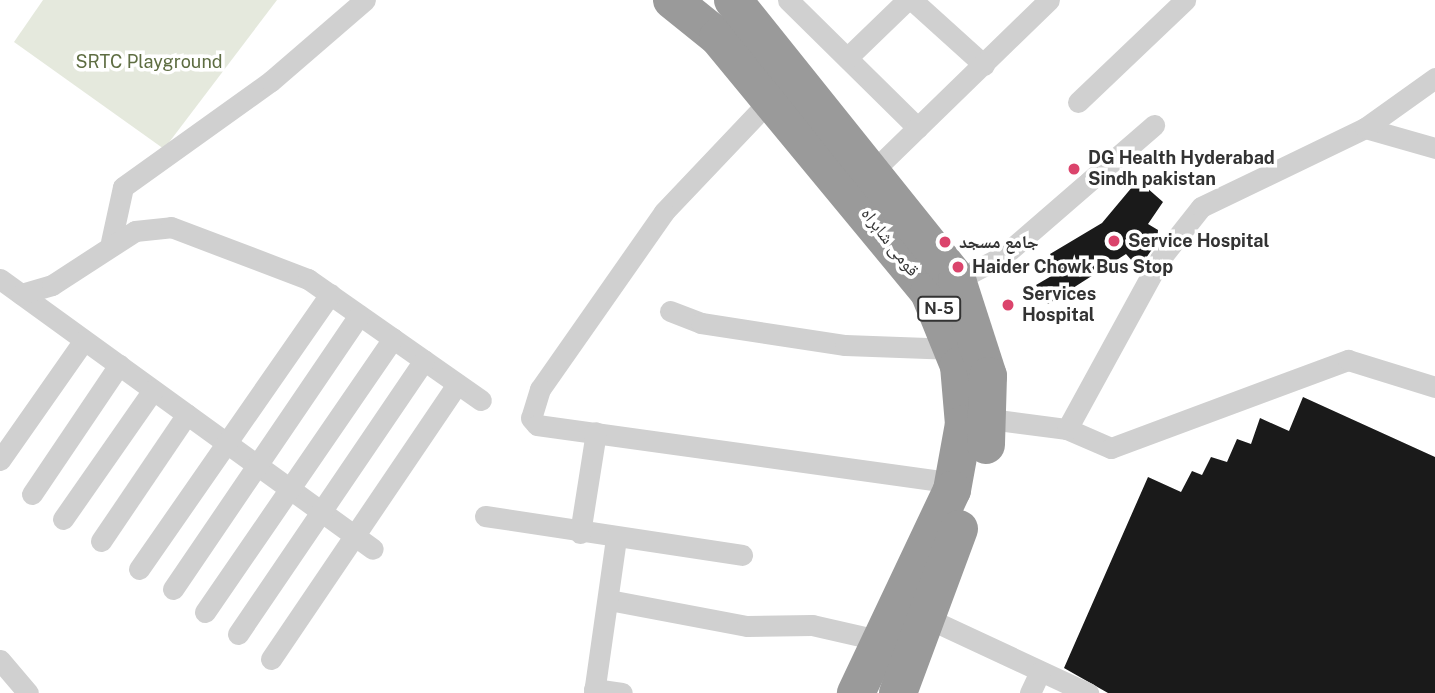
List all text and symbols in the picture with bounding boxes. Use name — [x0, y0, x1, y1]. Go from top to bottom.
park label: SRTC Playground — [75, 51, 223, 73]
place label: DG Health Hyderabad Sindh pakistan — [1088, 148, 1275, 190]
marker: DG Health Hyderabad Sindh pakistan — [1066, 161, 1082, 177]
street label: قومی شاہراہ — [856, 203, 924, 281]
place label: Service Hospital — [1128, 230, 1270, 252]
place label: جامع مسجد — [959, 231, 1039, 253]
marker: Service Hospital — [1106, 233, 1122, 249]
marker: جامع مسجد — [937, 234, 953, 250]
place label: Haider Chowk Bus Stop — [972, 256, 1173, 278]
marker: Haider Chowk Bus Stop — [950, 259, 966, 275]
place label: Services Hospital — [1022, 284, 1096, 326]
road number: N-5 — [916, 296, 962, 322]
marker: Services Hospital — [1000, 297, 1016, 313]

